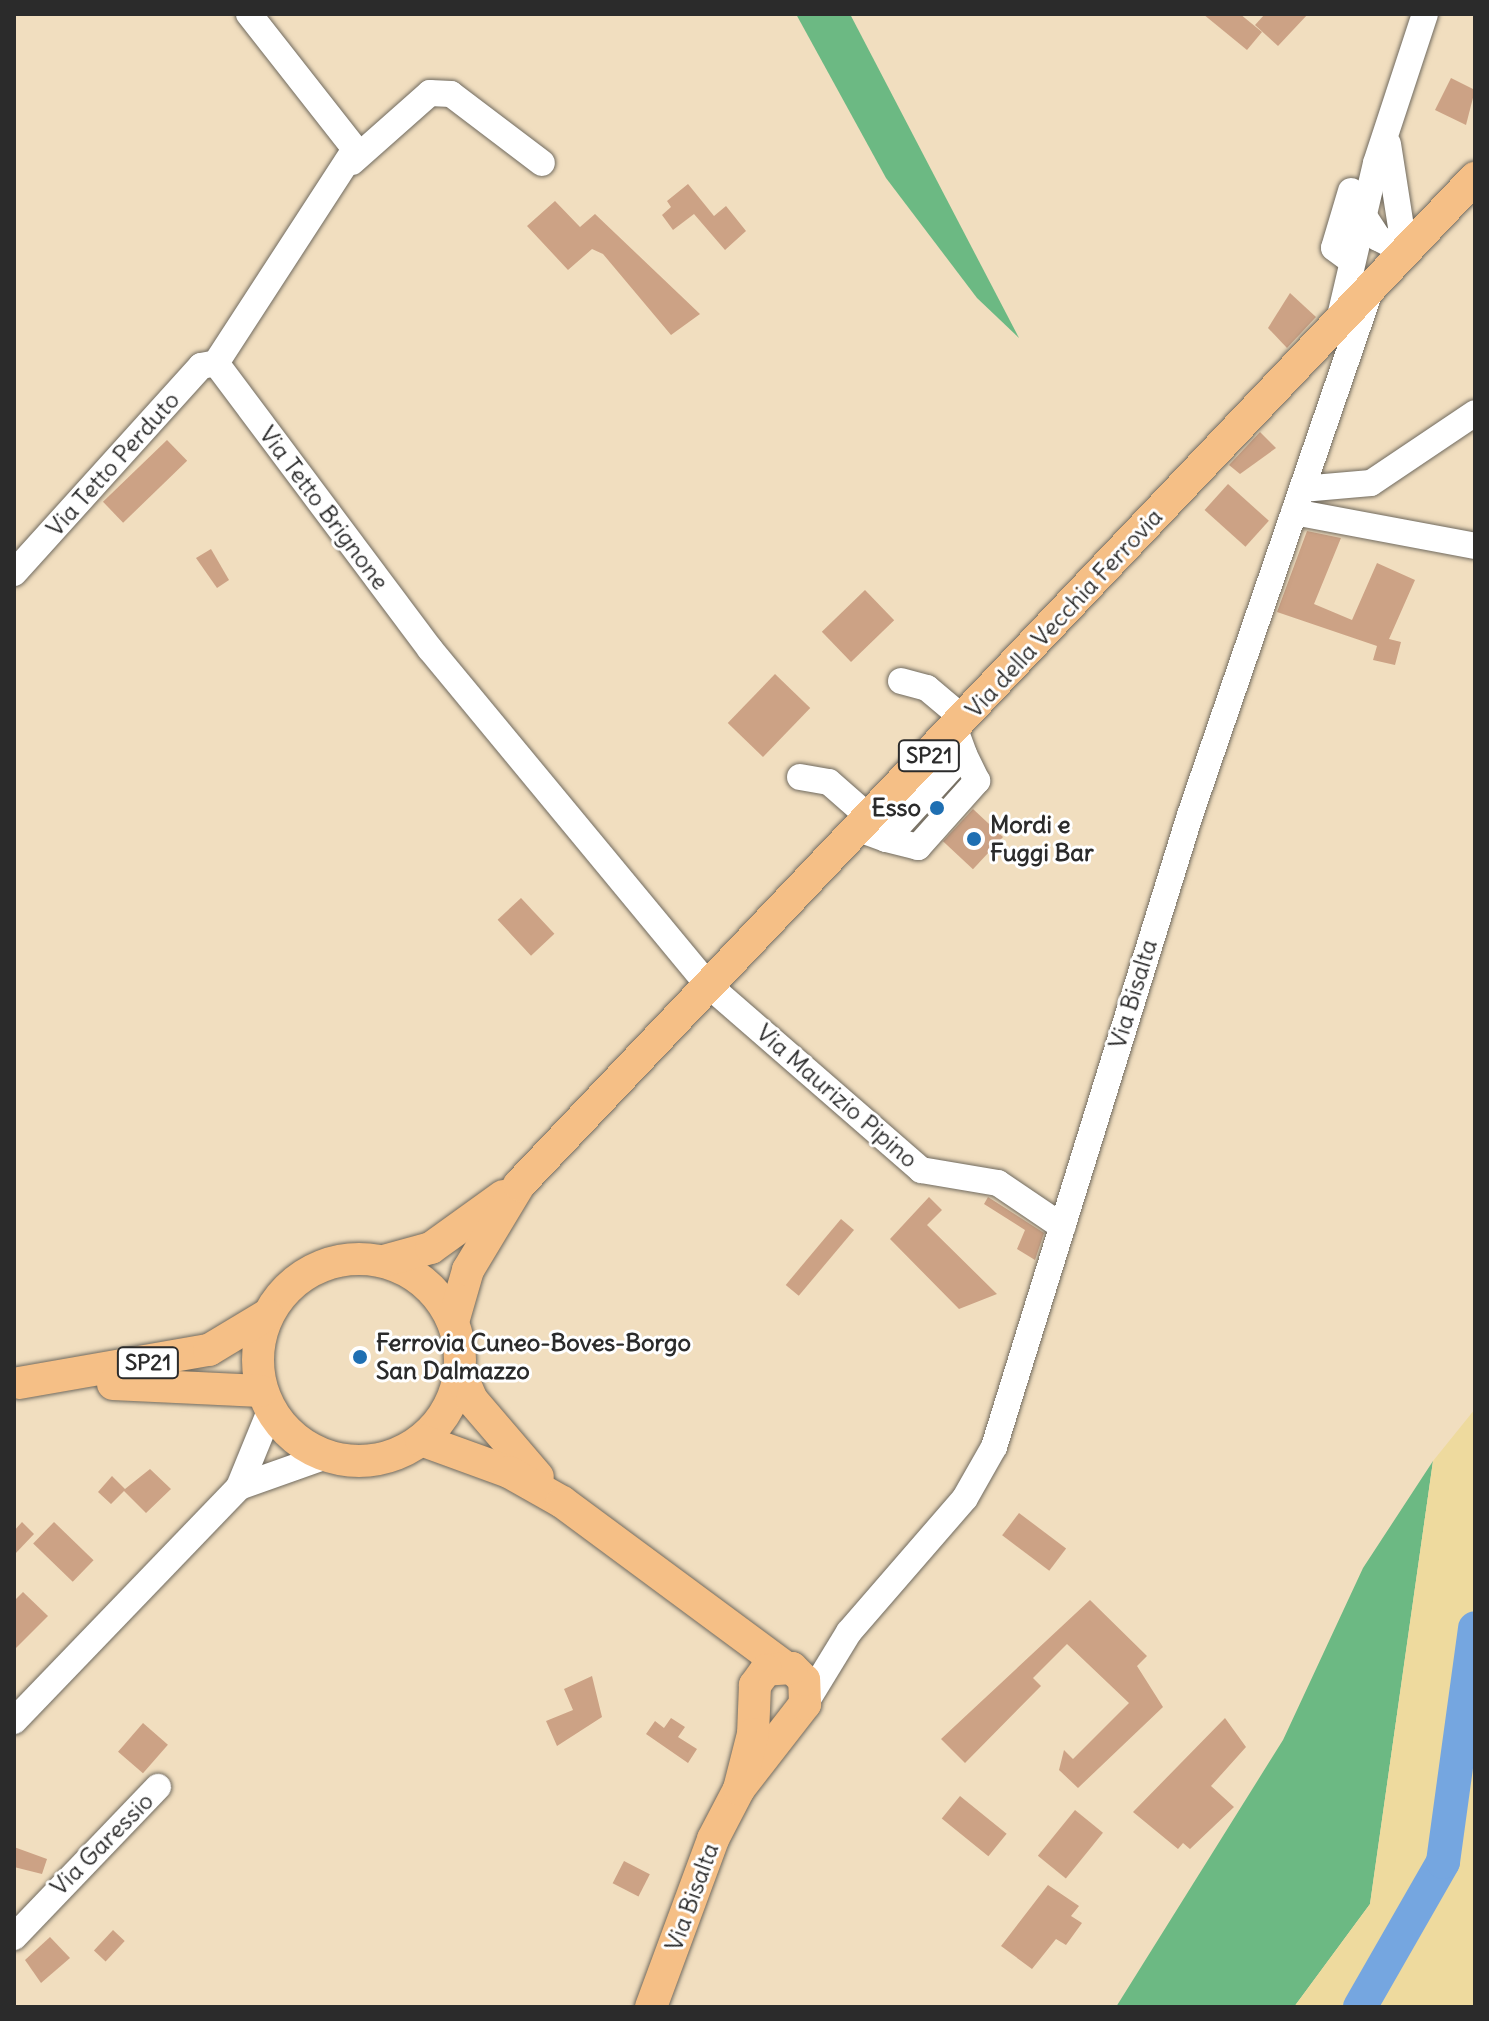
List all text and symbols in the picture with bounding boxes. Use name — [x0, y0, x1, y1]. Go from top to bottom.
street label: Via Tetto Perduto — [41, 386, 185, 542]
street label: Via Tetto Brignone — [253, 420, 395, 596]
street label: Via della Vecchia Ferrovia — [960, 502, 1168, 724]
road number: SP21 — [897, 738, 961, 774]
place label: Esso — [872, 794, 921, 822]
marker: Esso — [928, 799, 946, 817]
place label: Mordi e Fuggi Bar — [990, 811, 1094, 867]
marker: Mordi e Fuggi Bar — [965, 830, 983, 848]
street label: Via Bisalta — [1103, 936, 1163, 1052]
street label: Via Maurizio Pipino — [751, 1018, 923, 1174]
place label: Ferrovia Cuneo-Boves-Borgo San Dalmazzo — [376, 1329, 691, 1385]
road number: SP21 — [116, 1345, 180, 1381]
marker: Ferrovia Cuneo-Boves-Borgo San Dalmazzo — [351, 1348, 369, 1366]
street label: Via Garessio — [45, 1787, 159, 1901]
street label: Via Bisalta — [659, 1839, 725, 1955]

